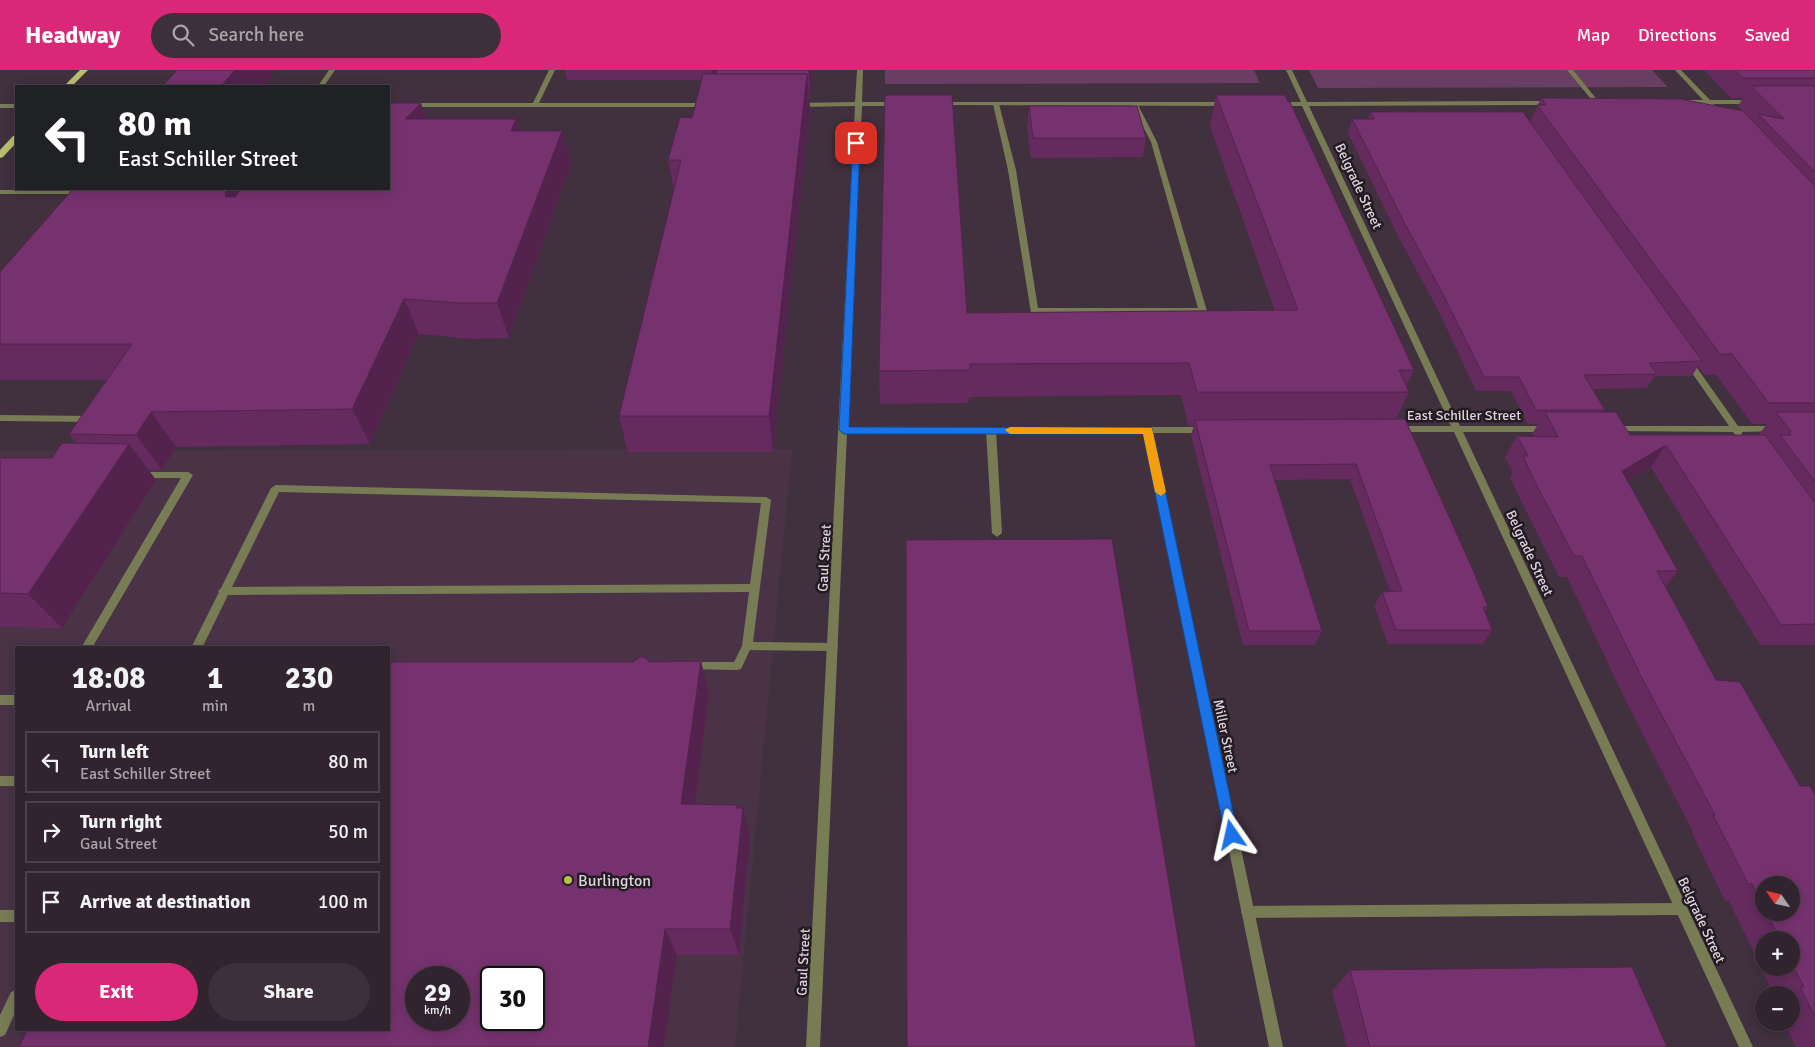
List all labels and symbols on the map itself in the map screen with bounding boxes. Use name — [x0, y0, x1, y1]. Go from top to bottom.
pin — [835, 122, 877, 164]
street label: Belgrade Street — [1331, 140, 1386, 232]
street label: East Schiller Street — [1407, 407, 1521, 424]
street label: Belgrade Street — [1502, 507, 1557, 599]
street label: Gaul Street — [814, 524, 835, 592]
street label: Miller Street — [1209, 698, 1242, 775]
position arrow — [1205, 808, 1257, 860]
place label: Burlington — [578, 871, 651, 891]
marker: Burlington — [562, 874, 574, 886]
street label: Belgrade Street — [1674, 874, 1729, 966]
north arrow — [1755, 876, 1800, 921]
street label: Gaul Street — [793, 928, 814, 996]
speed limit sign: 30 — [480, 966, 545, 1031]

